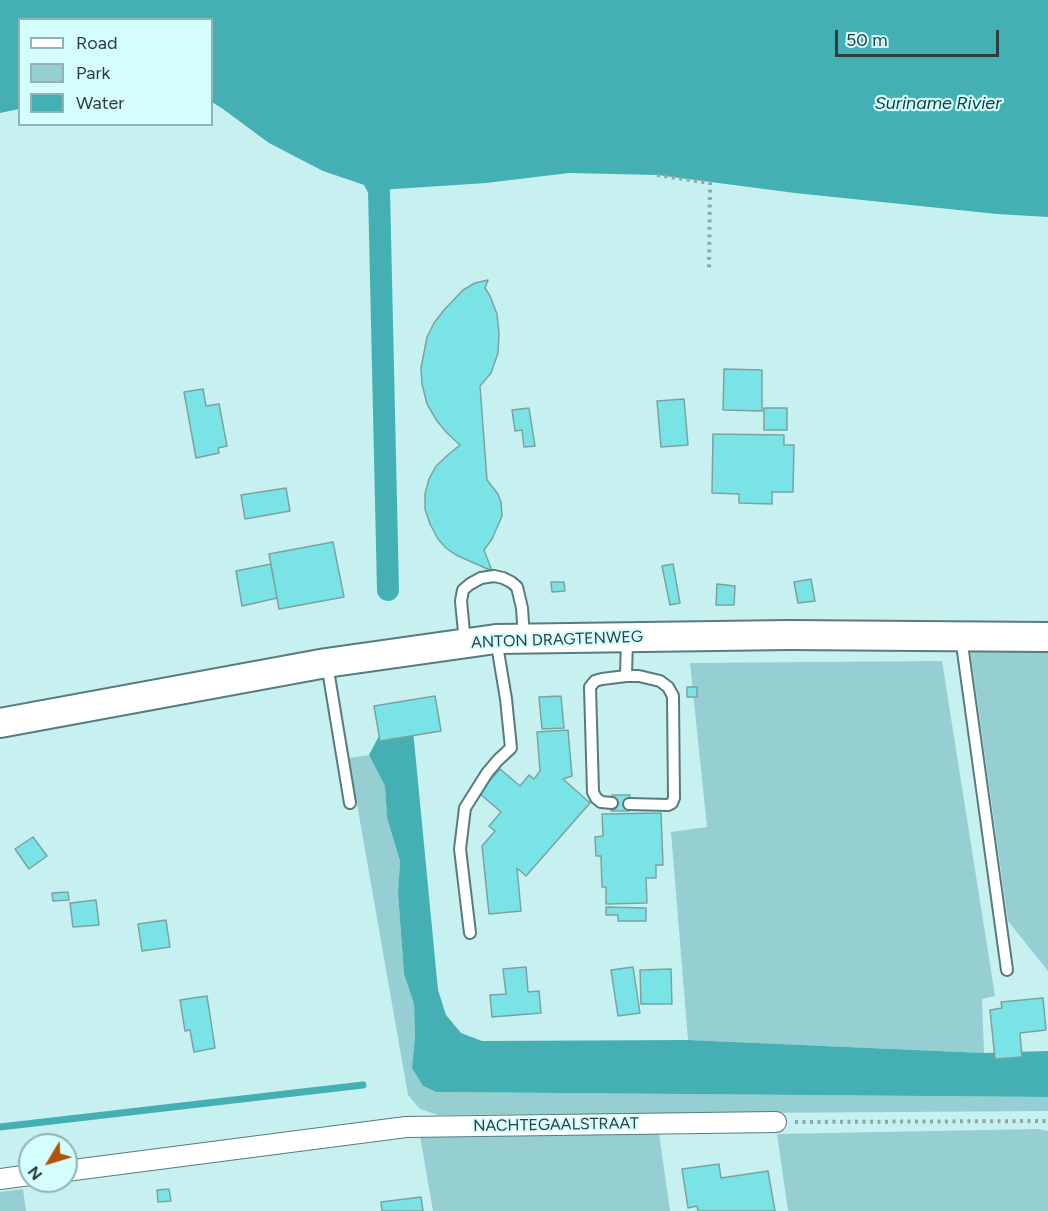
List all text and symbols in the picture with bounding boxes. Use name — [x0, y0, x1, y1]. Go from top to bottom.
legend — [18, 18, 213, 126]
scale bar — [838, 18, 1002, 56]
text: 50 m — [846, 29, 888, 51]
text: Road — [76, 32, 117, 54]
text: Park — [76, 62, 110, 84]
text: Water — [76, 92, 124, 114]
water label: Suriname Rivier — [875, 93, 1001, 115]
street label: ANTON DRAGTENWEG — [471, 627, 643, 653]
street label: NACHTEGAALSTRAAT — [473, 1114, 639, 1136]
north arrow — [18, 1133, 78, 1193]
text: N — [24, 1162, 46, 1184]

